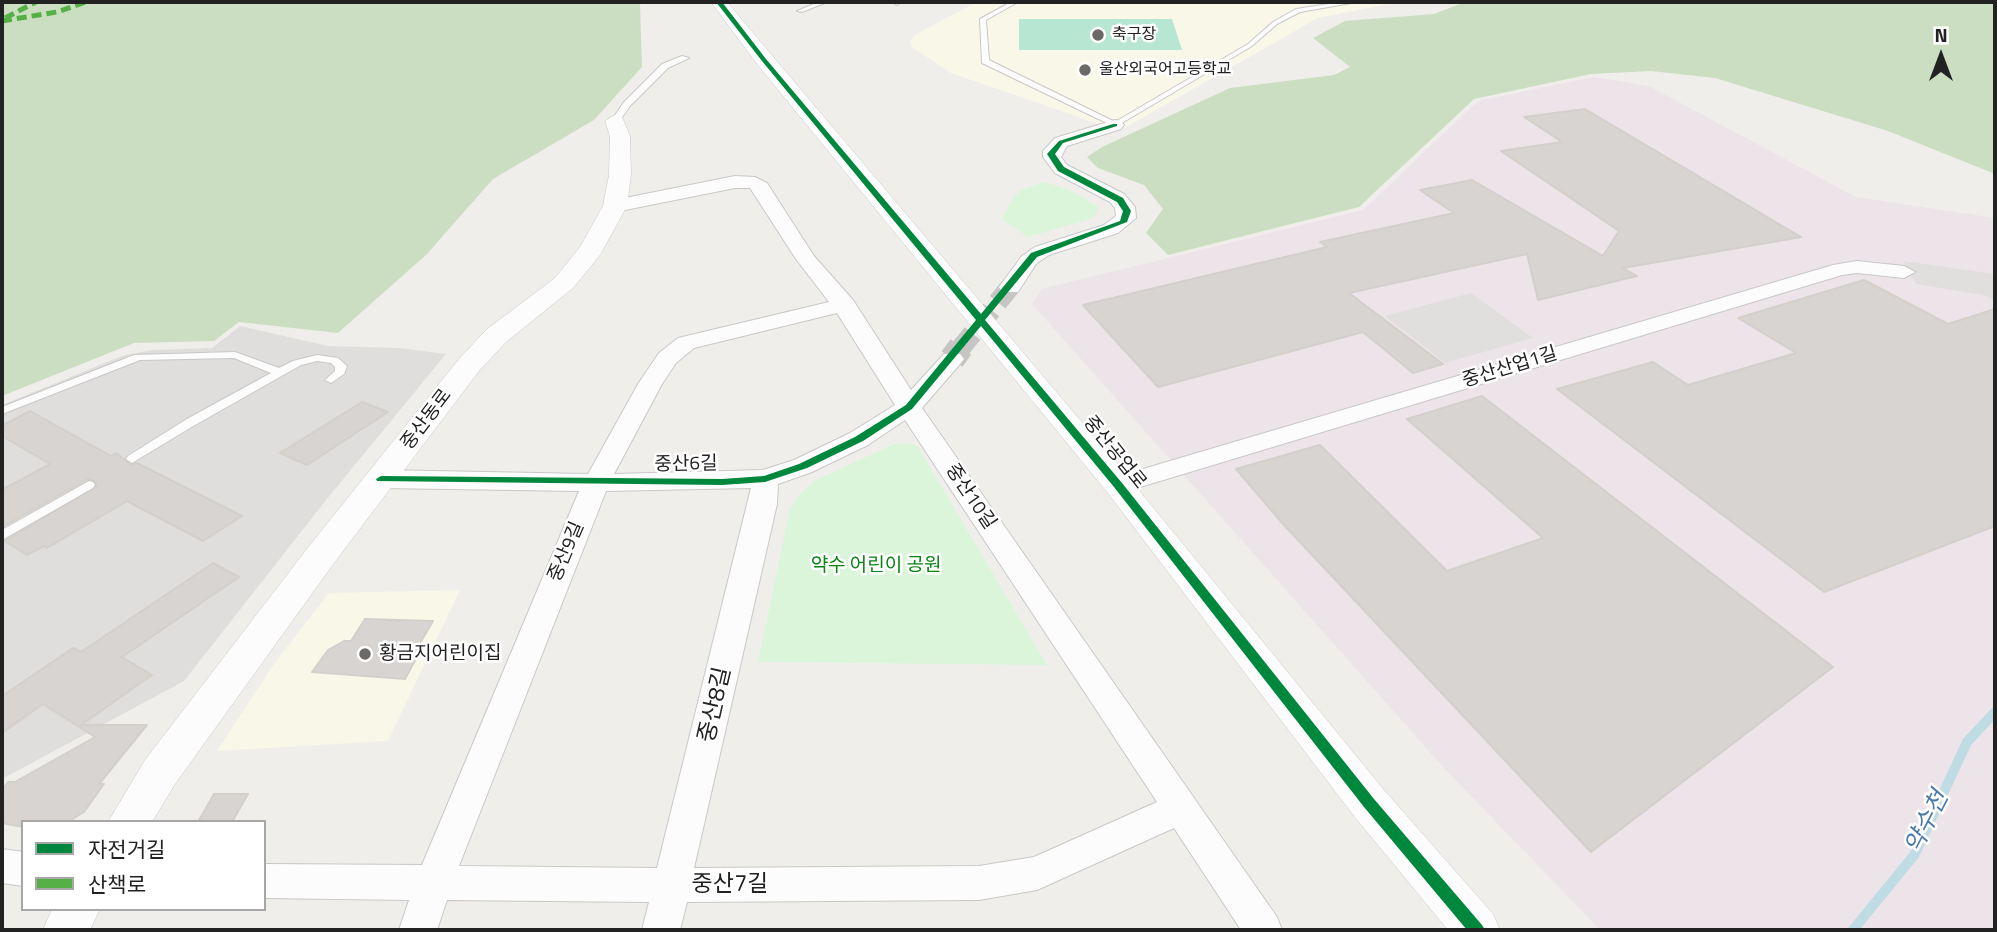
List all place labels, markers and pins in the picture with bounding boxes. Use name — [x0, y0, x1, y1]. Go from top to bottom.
place label: 축구장 — [1112, 25, 1156, 45]
marker: 축구장 — [1090, 27, 1106, 43]
place label: 울산외국어고등학교 — [1099, 60, 1231, 80]
marker: 울산외국어고등학교 — [1077, 62, 1093, 78]
place label: 황금지어린이집 — [379, 643, 501, 665]
marker: 황금지어린이집 — [357, 646, 373, 662]

